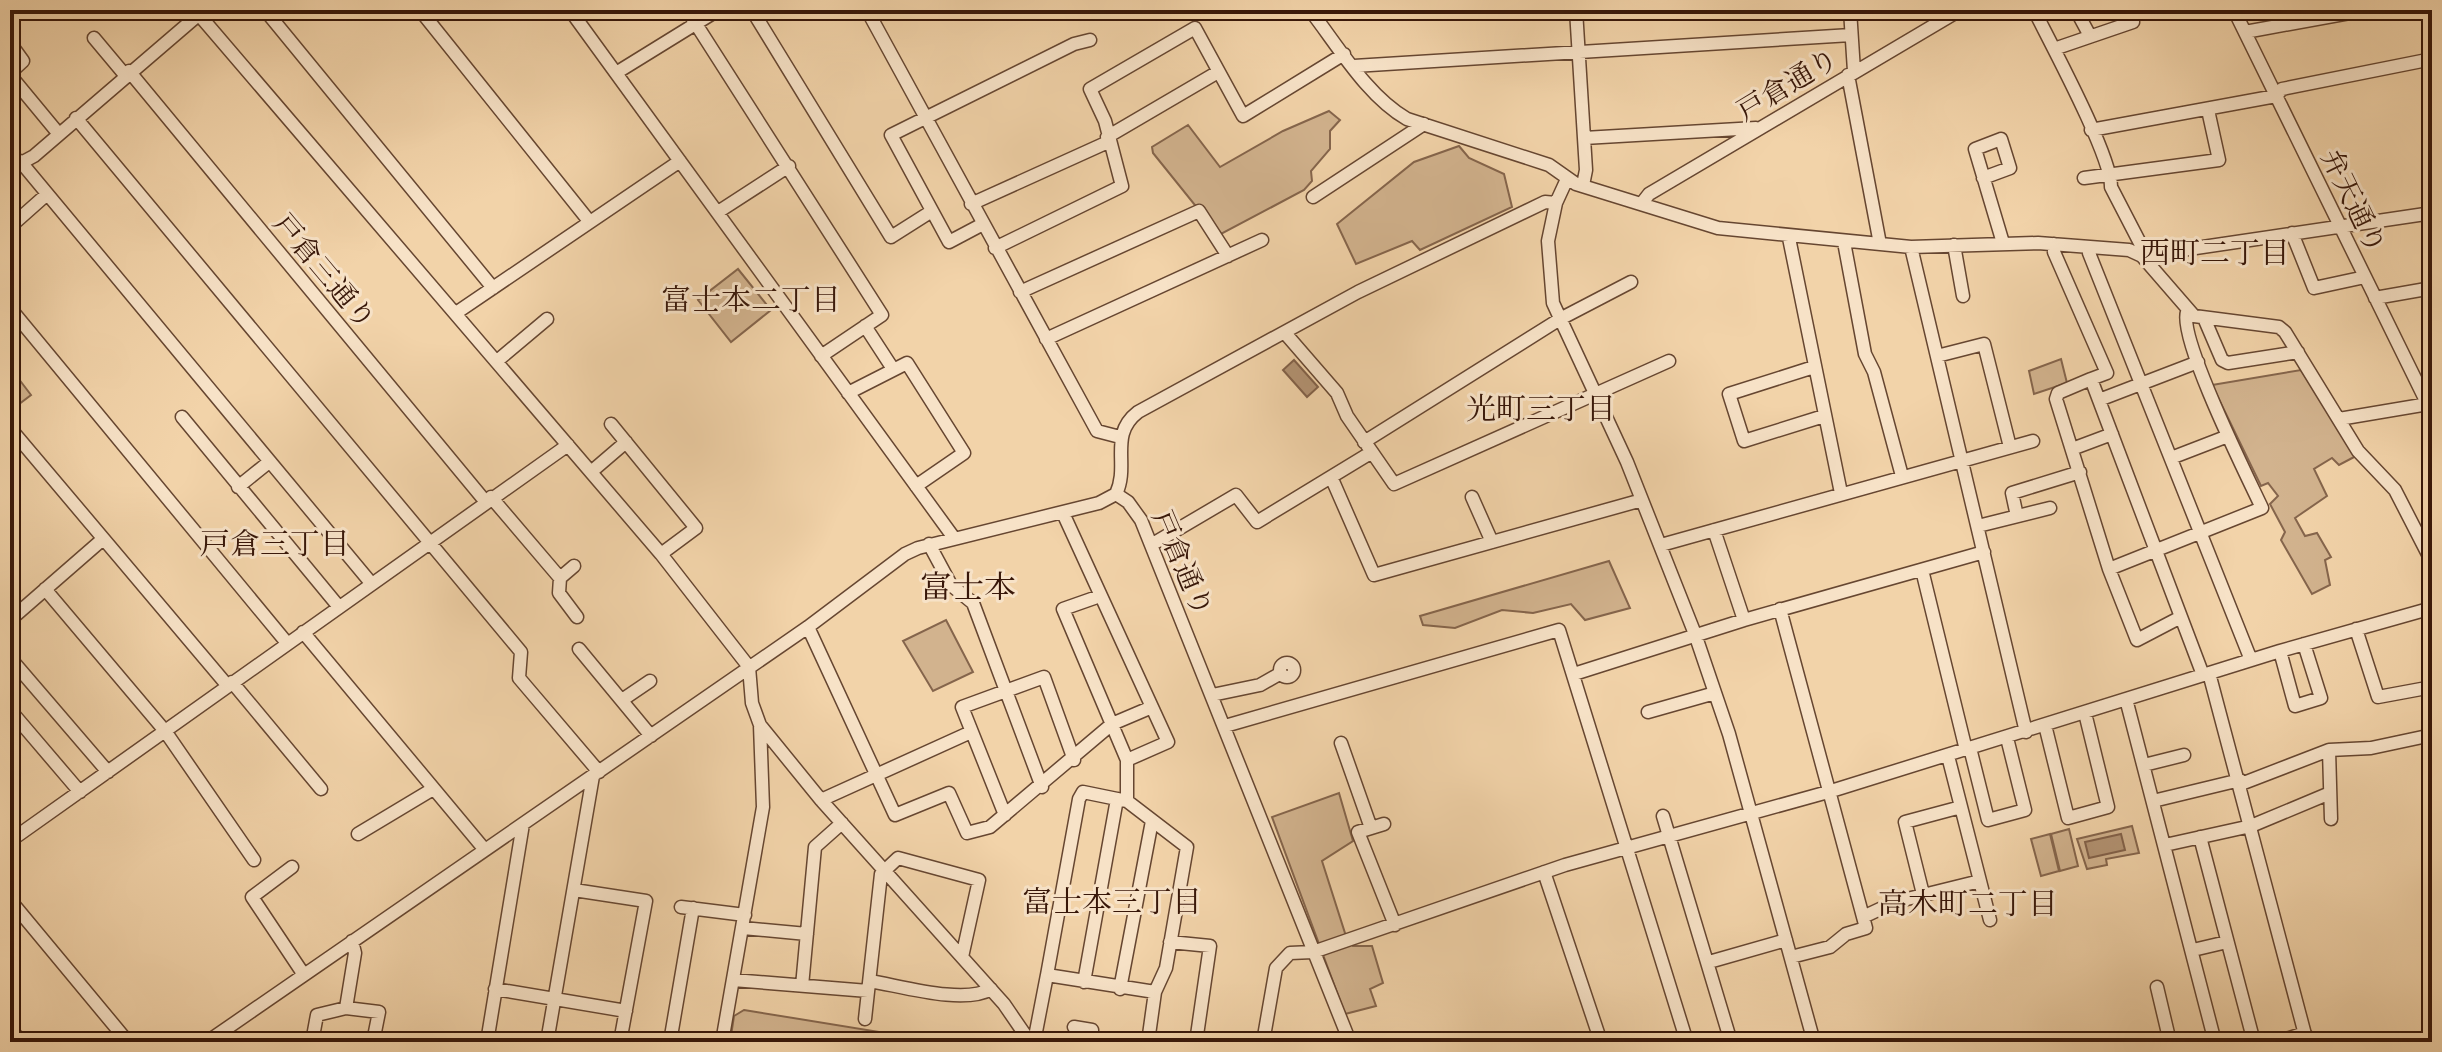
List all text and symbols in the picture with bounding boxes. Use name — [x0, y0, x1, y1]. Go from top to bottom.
street label: 戸倉通り — [1731, 42, 1845, 130]
street label: 弁天通り — [2311, 144, 2392, 260]
street label: 戸倉三通り — [265, 208, 381, 337]
district label: 西町二丁目 — [2140, 236, 2290, 274]
district label: 富士本二丁目 — [661, 283, 841, 321]
district label: 光町三丁目 — [1466, 392, 1616, 430]
street label: 戸倉通り — [1143, 506, 1219, 622]
district label: 戸倉三丁目 — [200, 527, 350, 565]
district label: 富士本 — [920, 569, 1016, 610]
district label: 富士本三丁目 — [1022, 885, 1202, 923]
district label: 高木町二丁目 — [1878, 887, 2058, 925]

